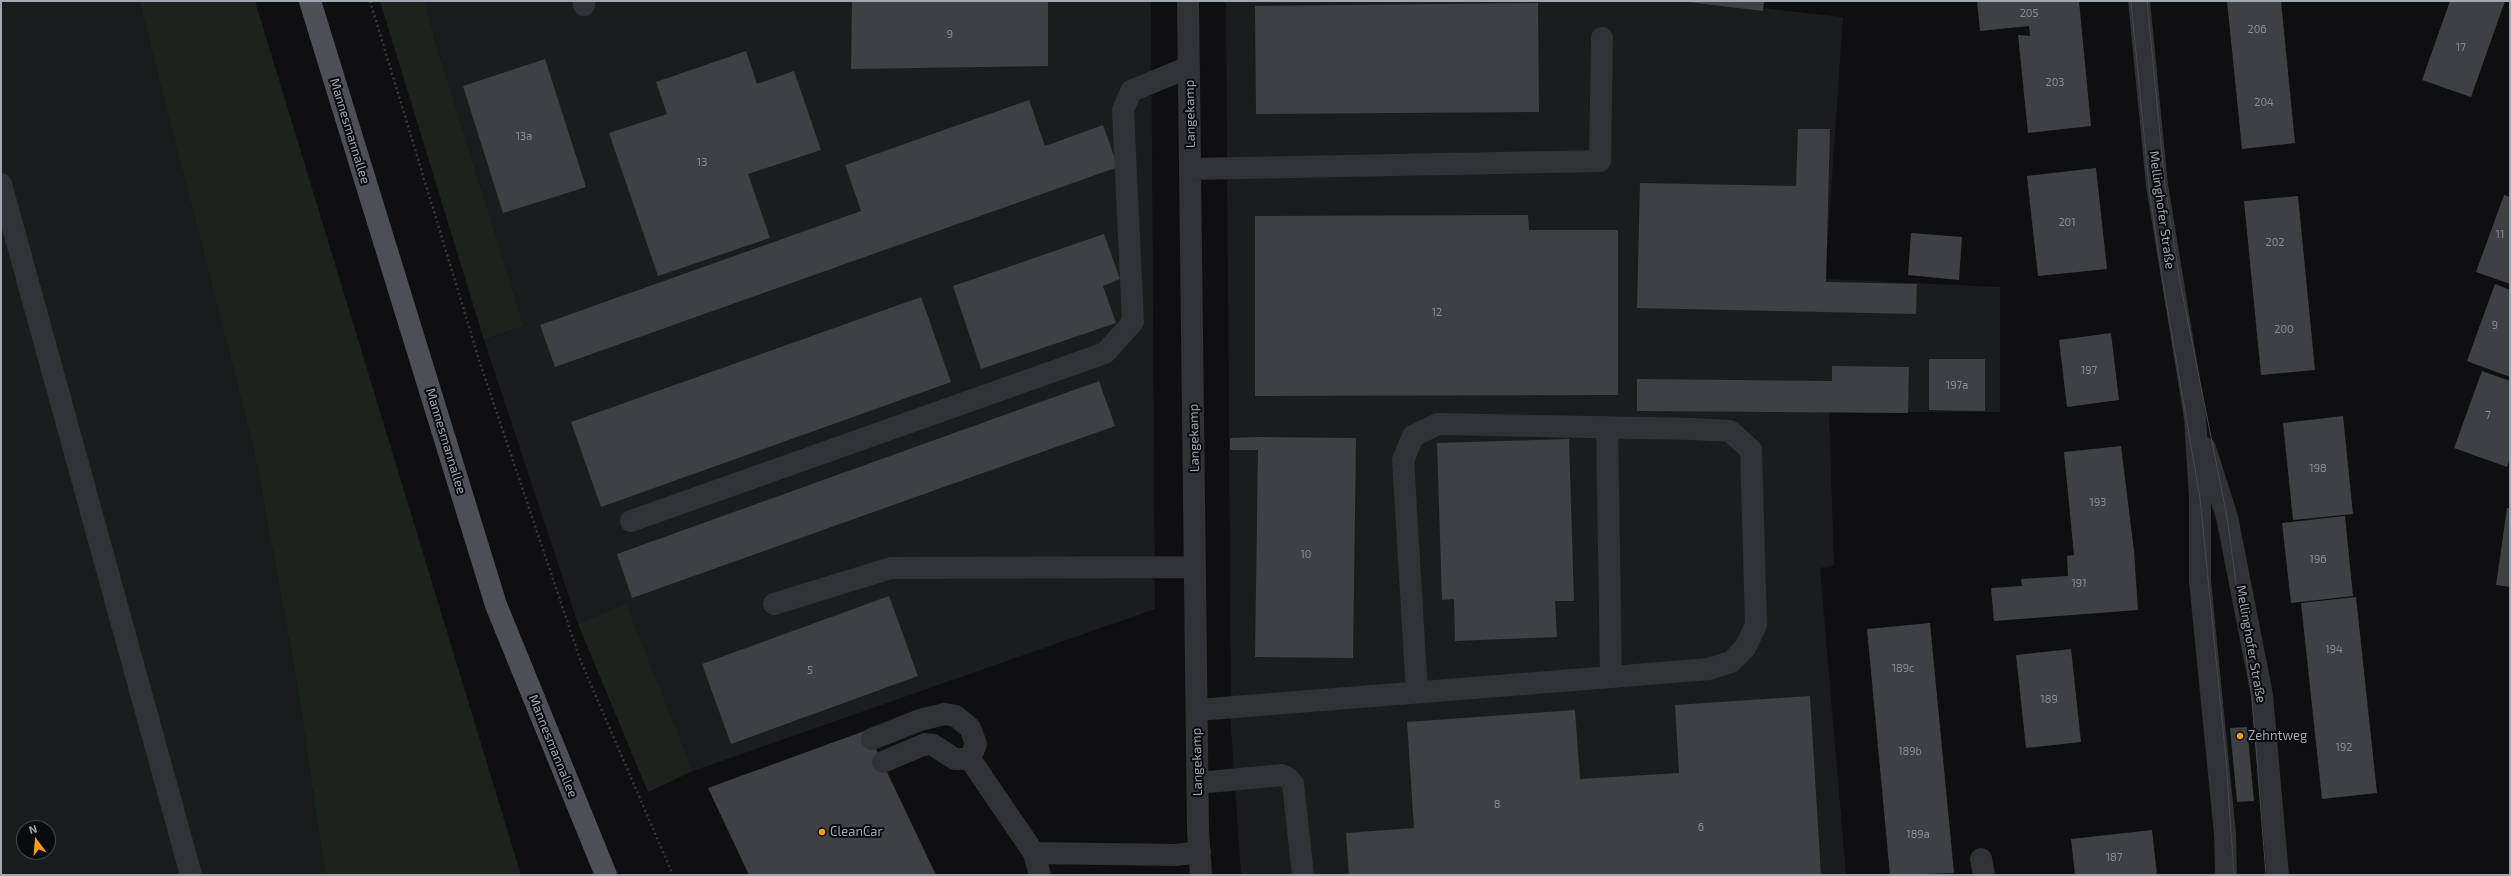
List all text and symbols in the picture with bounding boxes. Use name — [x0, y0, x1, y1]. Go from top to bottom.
house number: 205 — [2020, 6, 2038, 20]
house number: 206 — [2247, 22, 2267, 36]
house number: 9 — [947, 27, 953, 41]
house number: 17 — [2456, 40, 2466, 54]
house number: 203 — [2046, 75, 2064, 89]
street label: Mannesmannallee — [327, 76, 373, 186]
street label: Langekamp — [1182, 80, 1198, 148]
house number: 204 — [2254, 95, 2274, 109]
house number: 13a — [516, 129, 532, 143]
street label: Mellinghofer Straße — [2146, 150, 2178, 270]
house number: 13 — [697, 155, 707, 169]
house number: 201 — [2058, 215, 2076, 229]
house number: 11 — [2496, 227, 2504, 241]
house number: 202 — [2266, 235, 2284, 249]
house number: 12 — [1432, 305, 1442, 319]
house number: 9 — [2492, 318, 2498, 332]
house number: 200 — [2274, 322, 2294, 336]
house number: 197 — [2081, 363, 2097, 377]
house number: 197a — [1946, 378, 1968, 392]
street label: Mannesmannallee — [423, 386, 469, 496]
street label: Langekamp — [1186, 404, 1202, 472]
house number: 7 — [2485, 408, 2491, 422]
house number: 198 — [2309, 461, 2327, 475]
house number: 193 — [2090, 495, 2106, 509]
house number: 10 — [1300, 547, 1312, 561]
house number: 196 — [2310, 552, 2326, 566]
house number: 191 — [2071, 576, 2087, 590]
street label: Mellinghofer Straße — [2233, 584, 2269, 704]
house number: 194 — [2325, 642, 2343, 656]
house number: 189c — [1892, 661, 1914, 675]
house number: 5 — [807, 663, 813, 677]
street label: Mannesmannallee — [525, 692, 581, 800]
house number: 189 — [2040, 692, 2058, 706]
street label: Langekamp — [1189, 728, 1205, 796]
place label: Zehntweg — [2248, 728, 2307, 744]
marker: Zehntweg — [2235, 731, 2245, 741]
house number: 192 — [2336, 740, 2352, 754]
house number: 189b — [1898, 744, 1922, 758]
house number: 8 — [1494, 797, 1500, 811]
north arrow — [16, 820, 56, 860]
house number: 6 — [1698, 820, 1704, 834]
text: N — [27, 822, 38, 836]
place label: CleanCar — [830, 824, 883, 840]
marker: CleanCar — [817, 827, 827, 837]
house number: 189a — [1906, 827, 1930, 841]
house number: 187 — [2106, 850, 2122, 864]

